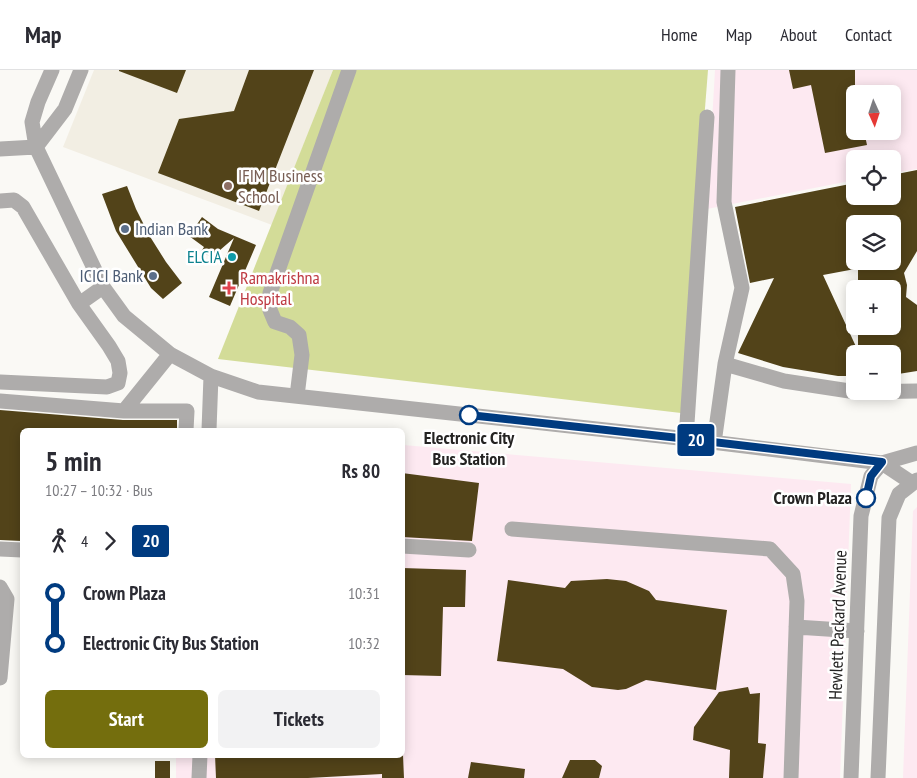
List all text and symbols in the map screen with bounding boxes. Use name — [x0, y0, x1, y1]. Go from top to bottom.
text: Map — [25, 19, 62, 50]
text: Home — [661, 23, 698, 46]
text: Map — [726, 23, 752, 46]
text: About — [780, 23, 817, 46]
text: Contact — [845, 23, 892, 46]
north arrow — [846, 85, 901, 140]
map controls — [846, 85, 901, 400]
button: locate — [846, 150, 901, 205]
place label: IFIM Business School — [238, 164, 323, 208]
marker: IFIM Business School — [222, 180, 234, 192]
button: layers — [846, 215, 901, 270]
place label: Indian Bank — [135, 217, 208, 240]
marker: Indian Bank — [119, 223, 131, 235]
place label: ELCIA — [187, 245, 222, 268]
marker: ELCIA — [226, 251, 238, 263]
place label: ICICI Bank — [80, 264, 143, 287]
place label: Ramakrishna Hospital — [240, 266, 320, 310]
marker: ICICI Bank — [147, 270, 159, 282]
button: + — [846, 280, 901, 335]
marker: Ramakrishna Hospital — [222, 281, 236, 295]
button: − — [846, 345, 901, 400]
marker: Electronic City Bus Station — [459, 405, 479, 425]
line badge: 20 — [674, 424, 718, 456]
place label: Electronic City Bus Station — [424, 426, 515, 470]
text: 20 — [687, 428, 705, 451]
text: 5 min — [45, 442, 102, 479]
text: Rs 80 — [342, 459, 380, 483]
text: 10:27 – 10:32 · Bus — [45, 480, 153, 500]
place label: Crown Plaza — [774, 486, 852, 509]
marker: Crown Plaza — [856, 488, 876, 508]
icon: walk — [45, 527, 73, 555]
icon: forward — [96, 527, 124, 555]
text: 20 — [142, 529, 159, 552]
text: 4 — [81, 531, 88, 551]
street label: Hewlett Packard Avenue — [823, 550, 852, 700]
text: Crown Plaza — [83, 581, 166, 605]
text: 10:31 — [348, 583, 380, 603]
text: Electronic City Bus Station — [83, 631, 259, 655]
text: 10:32 — [348, 633, 380, 653]
button: Start — [45, 690, 208, 748]
button: Tickets — [218, 690, 380, 748]

